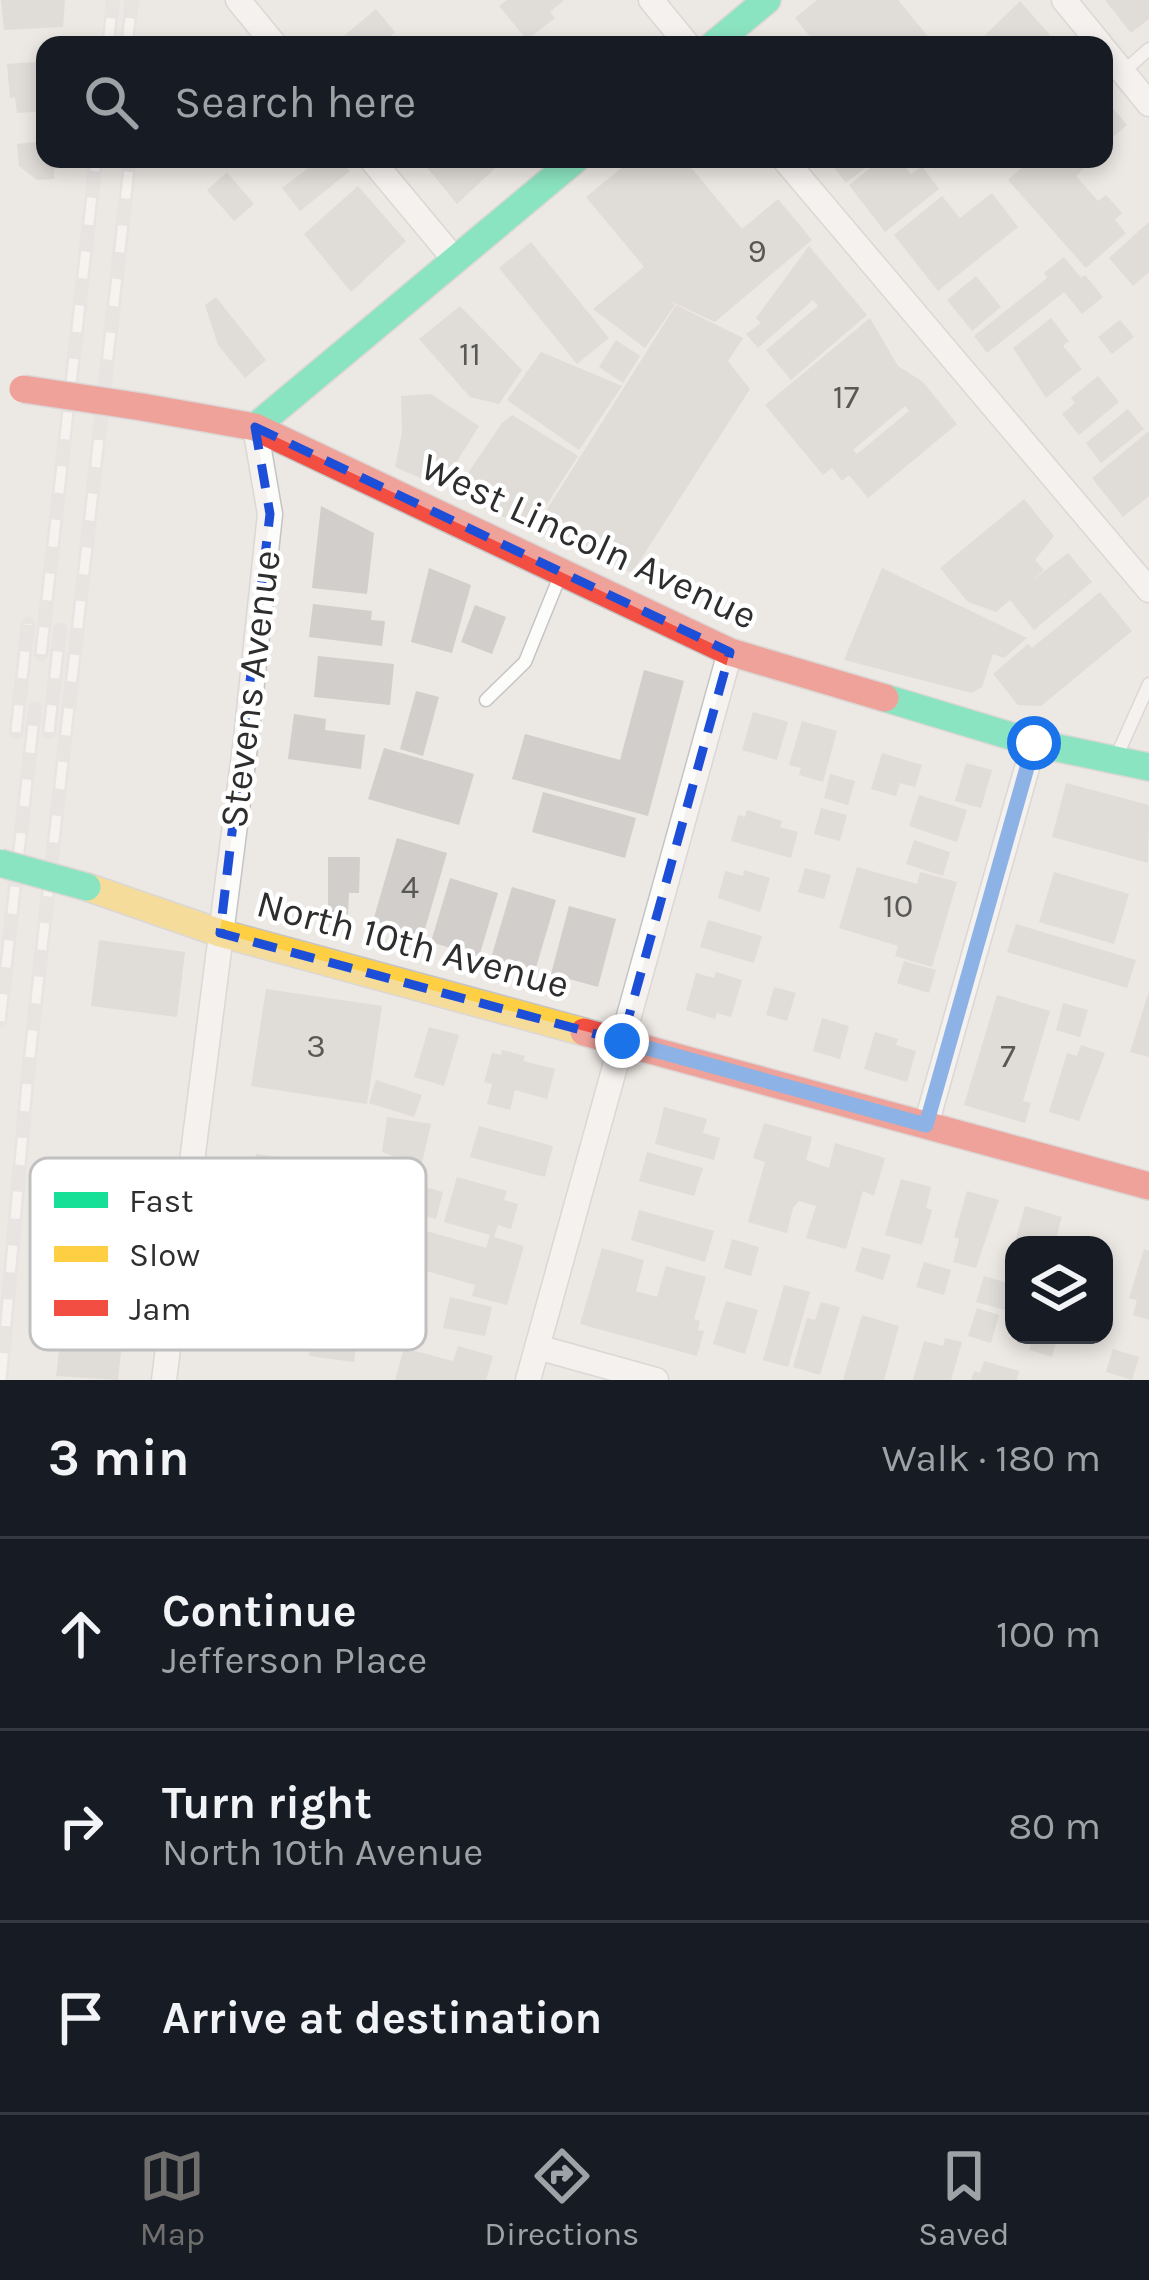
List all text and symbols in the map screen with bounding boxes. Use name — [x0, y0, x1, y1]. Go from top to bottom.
search box — [36, 36, 1113, 168]
icon: search — [78, 69, 144, 135]
text: Search here — [174, 76, 416, 128]
house number: 9 — [747, 232, 767, 270]
house number: 11 — [459, 335, 481, 373]
house number: 17 — [833, 378, 859, 416]
street label: West Lincoln Avenue — [414, 443, 764, 639]
street label: Stevens Avenue — [210, 547, 290, 831]
route start — [1007, 716, 1061, 770]
house number: 4 — [401, 868, 419, 906]
street label: North 10th Avenue — [252, 880, 574, 1008]
house number: 10 — [883, 887, 913, 925]
route end — [595, 1014, 649, 1068]
house number: 3 — [306, 1027, 326, 1065]
house number: 7 — [1000, 1037, 1016, 1075]
legend — [30, 1158, 426, 1350]
text: Fast — [129, 1182, 193, 1220]
text: Slow — [129, 1236, 200, 1274]
map controls — [1005, 1236, 1113, 1344]
button: layers — [1005, 1236, 1113, 1344]
text: Jam — [129, 1290, 191, 1328]
text: 3 min — [48, 1428, 190, 1488]
text: Walk · 180 m — [882, 1435, 1101, 1481]
text: Continue — [162, 1585, 357, 1637]
icon: ahead — [48, 1601, 114, 1667]
text: 100 m — [996, 1611, 1101, 1657]
text: Jefferson Place — [162, 1637, 427, 1683]
text: Turn right — [162, 1777, 372, 1829]
icon: right — [48, 1793, 114, 1859]
text: 80 m — [1008, 1803, 1101, 1849]
text: North 10th Avenue — [162, 1829, 483, 1875]
icon: arrive — [48, 1985, 114, 2051]
text: Arrive at destination — [162, 1992, 602, 2044]
tab: Map — [139, 2143, 205, 2253]
tab: Directions — [484, 2143, 639, 2253]
tab: Saved — [918, 2143, 1010, 2253]

